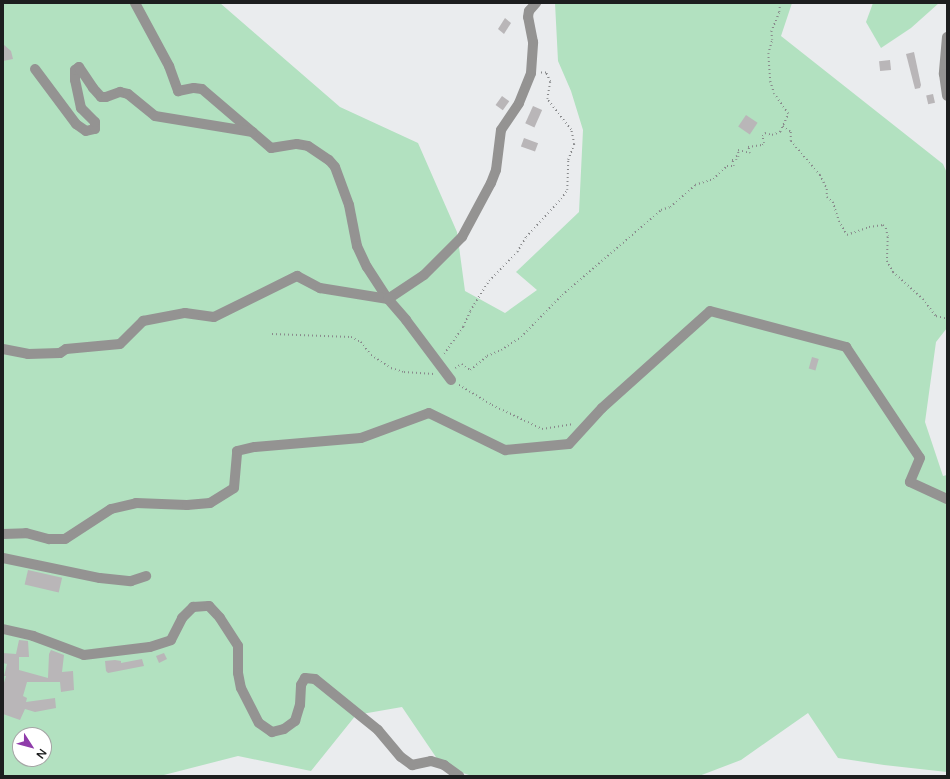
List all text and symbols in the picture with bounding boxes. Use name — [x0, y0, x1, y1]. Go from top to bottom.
north arrow — [12, 727, 52, 767]
text: N — [33, 746, 49, 761]

